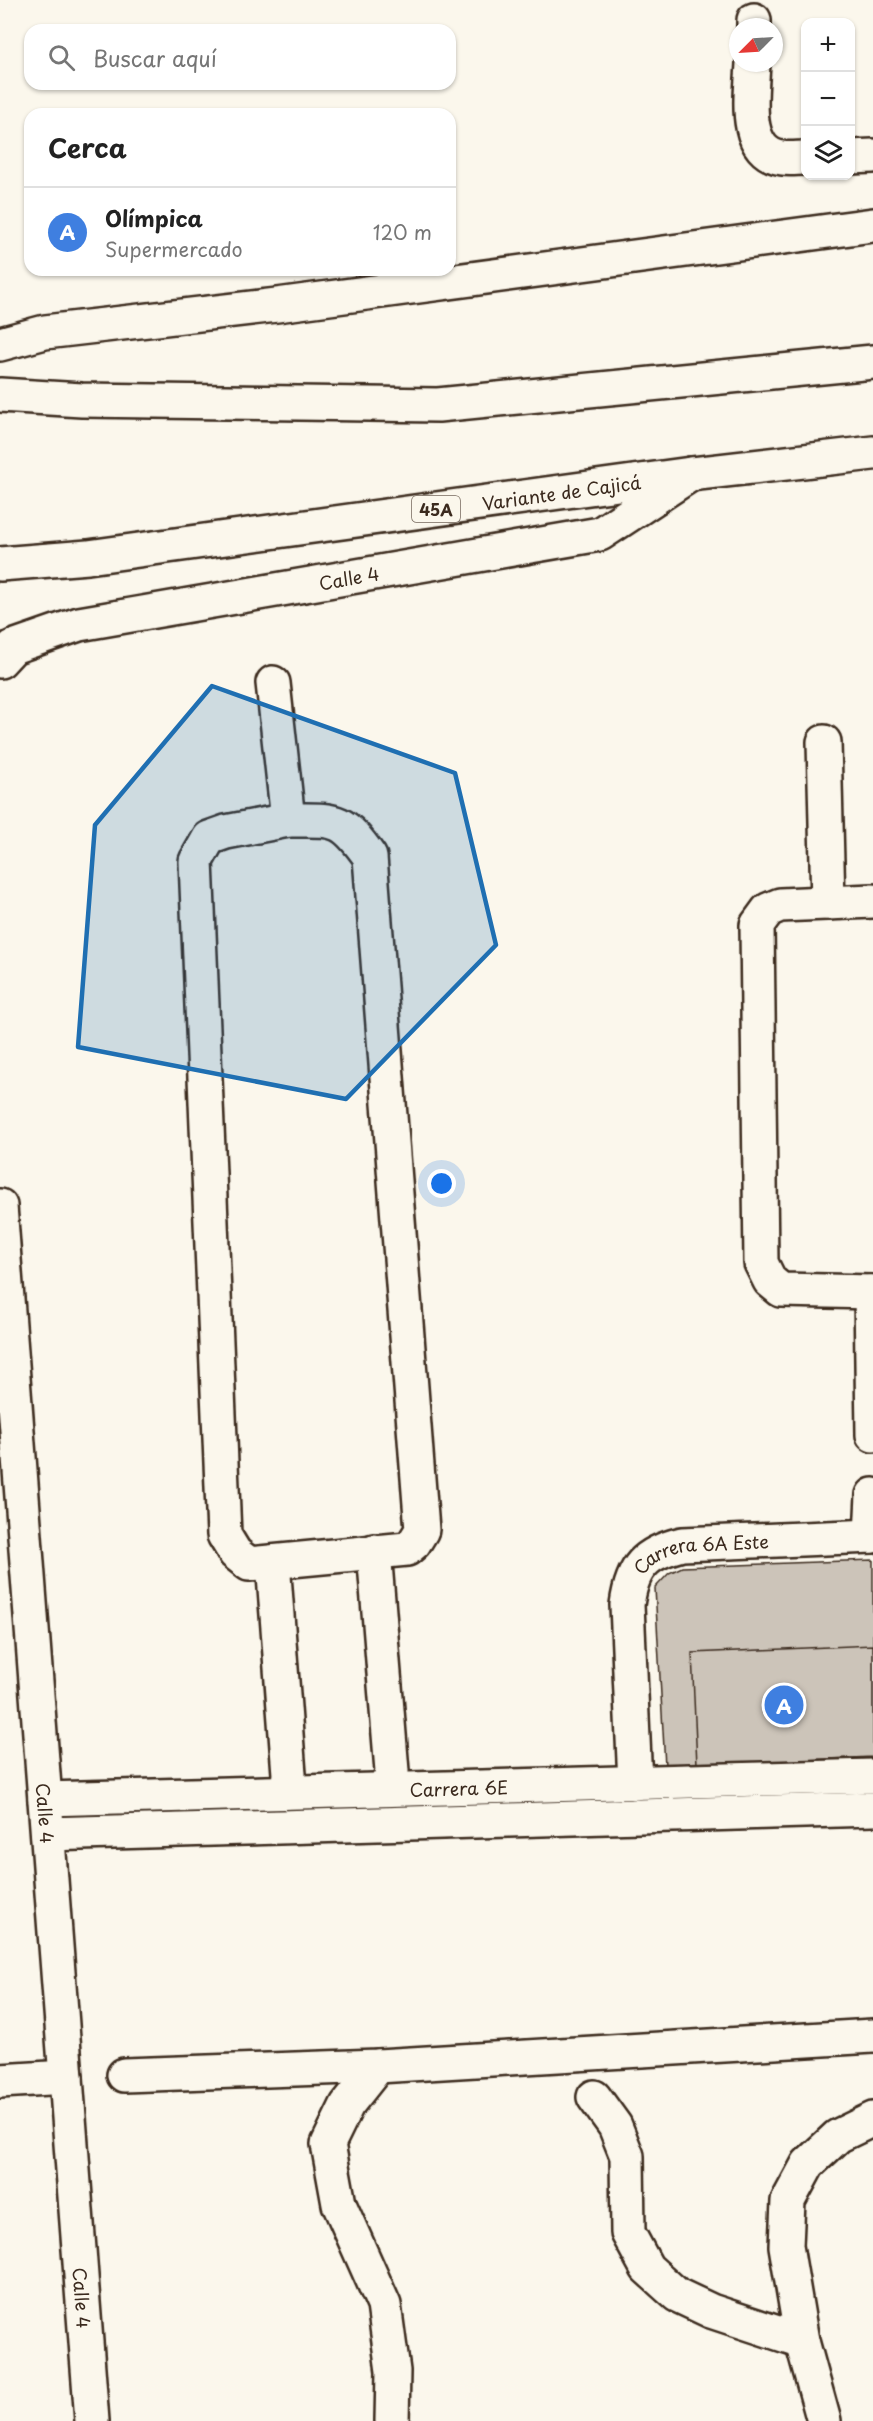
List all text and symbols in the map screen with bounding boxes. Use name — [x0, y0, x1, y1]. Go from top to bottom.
north arrow — [729, 18, 783, 72]
map controls — [801, 18, 855, 180]
button: + — [801, 18, 855, 72]
search box — [24, 24, 456, 90]
icon: search — [45, 41, 78, 74]
text: Buscar aquí — [93, 41, 217, 74]
button: − — [801, 72, 855, 126]
button: layers — [801, 126, 855, 180]
text: Cerca — [48, 128, 127, 167]
text: Olímpica — [105, 201, 203, 234]
text: A — [60, 217, 75, 247]
text: 120 m — [373, 217, 432, 247]
text: Supermercado — [105, 234, 243, 264]
street label: Variante de Cajicá — [480, 468, 642, 516]
road number: 45A — [412, 496, 460, 522]
street label: Calle 4 — [317, 559, 381, 596]
your location — [427, 1169, 456, 1198]
street label: Carrera 6A Este — [626, 1527, 769, 1579]
pin: A — [764, 1682, 804, 1728]
street label: Carrera 6E — [409, 1773, 509, 1802]
street label: Calle 4 — [30, 1782, 62, 1845]
street label: Calle 4 — [67, 2267, 98, 2329]

